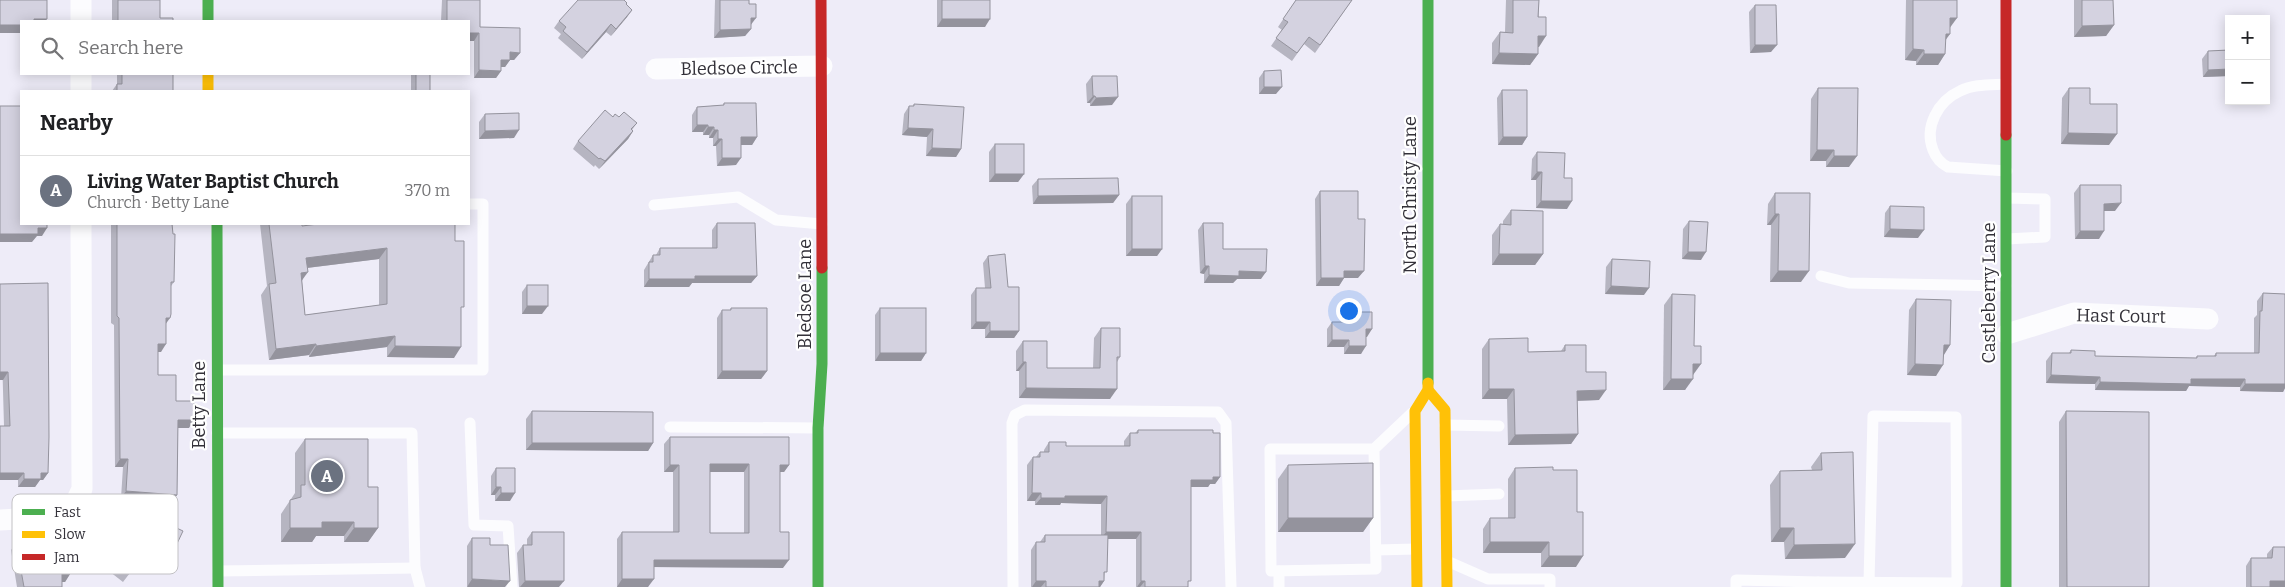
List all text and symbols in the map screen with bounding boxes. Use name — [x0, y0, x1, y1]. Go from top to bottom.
map controls — [2225, 15, 2270, 105]
button: + — [2225, 15, 2270, 60]
search box — [20, 20, 470, 75]
icon: search — [38, 34, 66, 62]
text: Search here — [78, 36, 183, 59]
street label: Bledsoe Circle — [680, 56, 798, 80]
button: − — [2225, 60, 2270, 105]
text: Nearby — [40, 110, 113, 136]
street label: North Christy Lane — [1399, 116, 1421, 274]
text: Living Water Baptist Church — [87, 170, 339, 193]
text: A — [50, 181, 62, 200]
text: 370 m — [404, 181, 450, 200]
text: Church · Betty Lane — [87, 193, 229, 212]
street label: Castleberry Lane — [1978, 222, 2000, 364]
street label: Bledsoe Lane — [794, 239, 816, 349]
your location — [1336, 298, 1362, 324]
street label: Hast Court — [2076, 304, 2167, 328]
street label: Betty Lane — [188, 361, 210, 449]
pin: A — [311, 457, 343, 495]
legend — [12, 494, 178, 574]
text: Fast — [54, 504, 81, 521]
text: Slow — [54, 526, 86, 543]
text: Jam — [53, 549, 80, 566]

